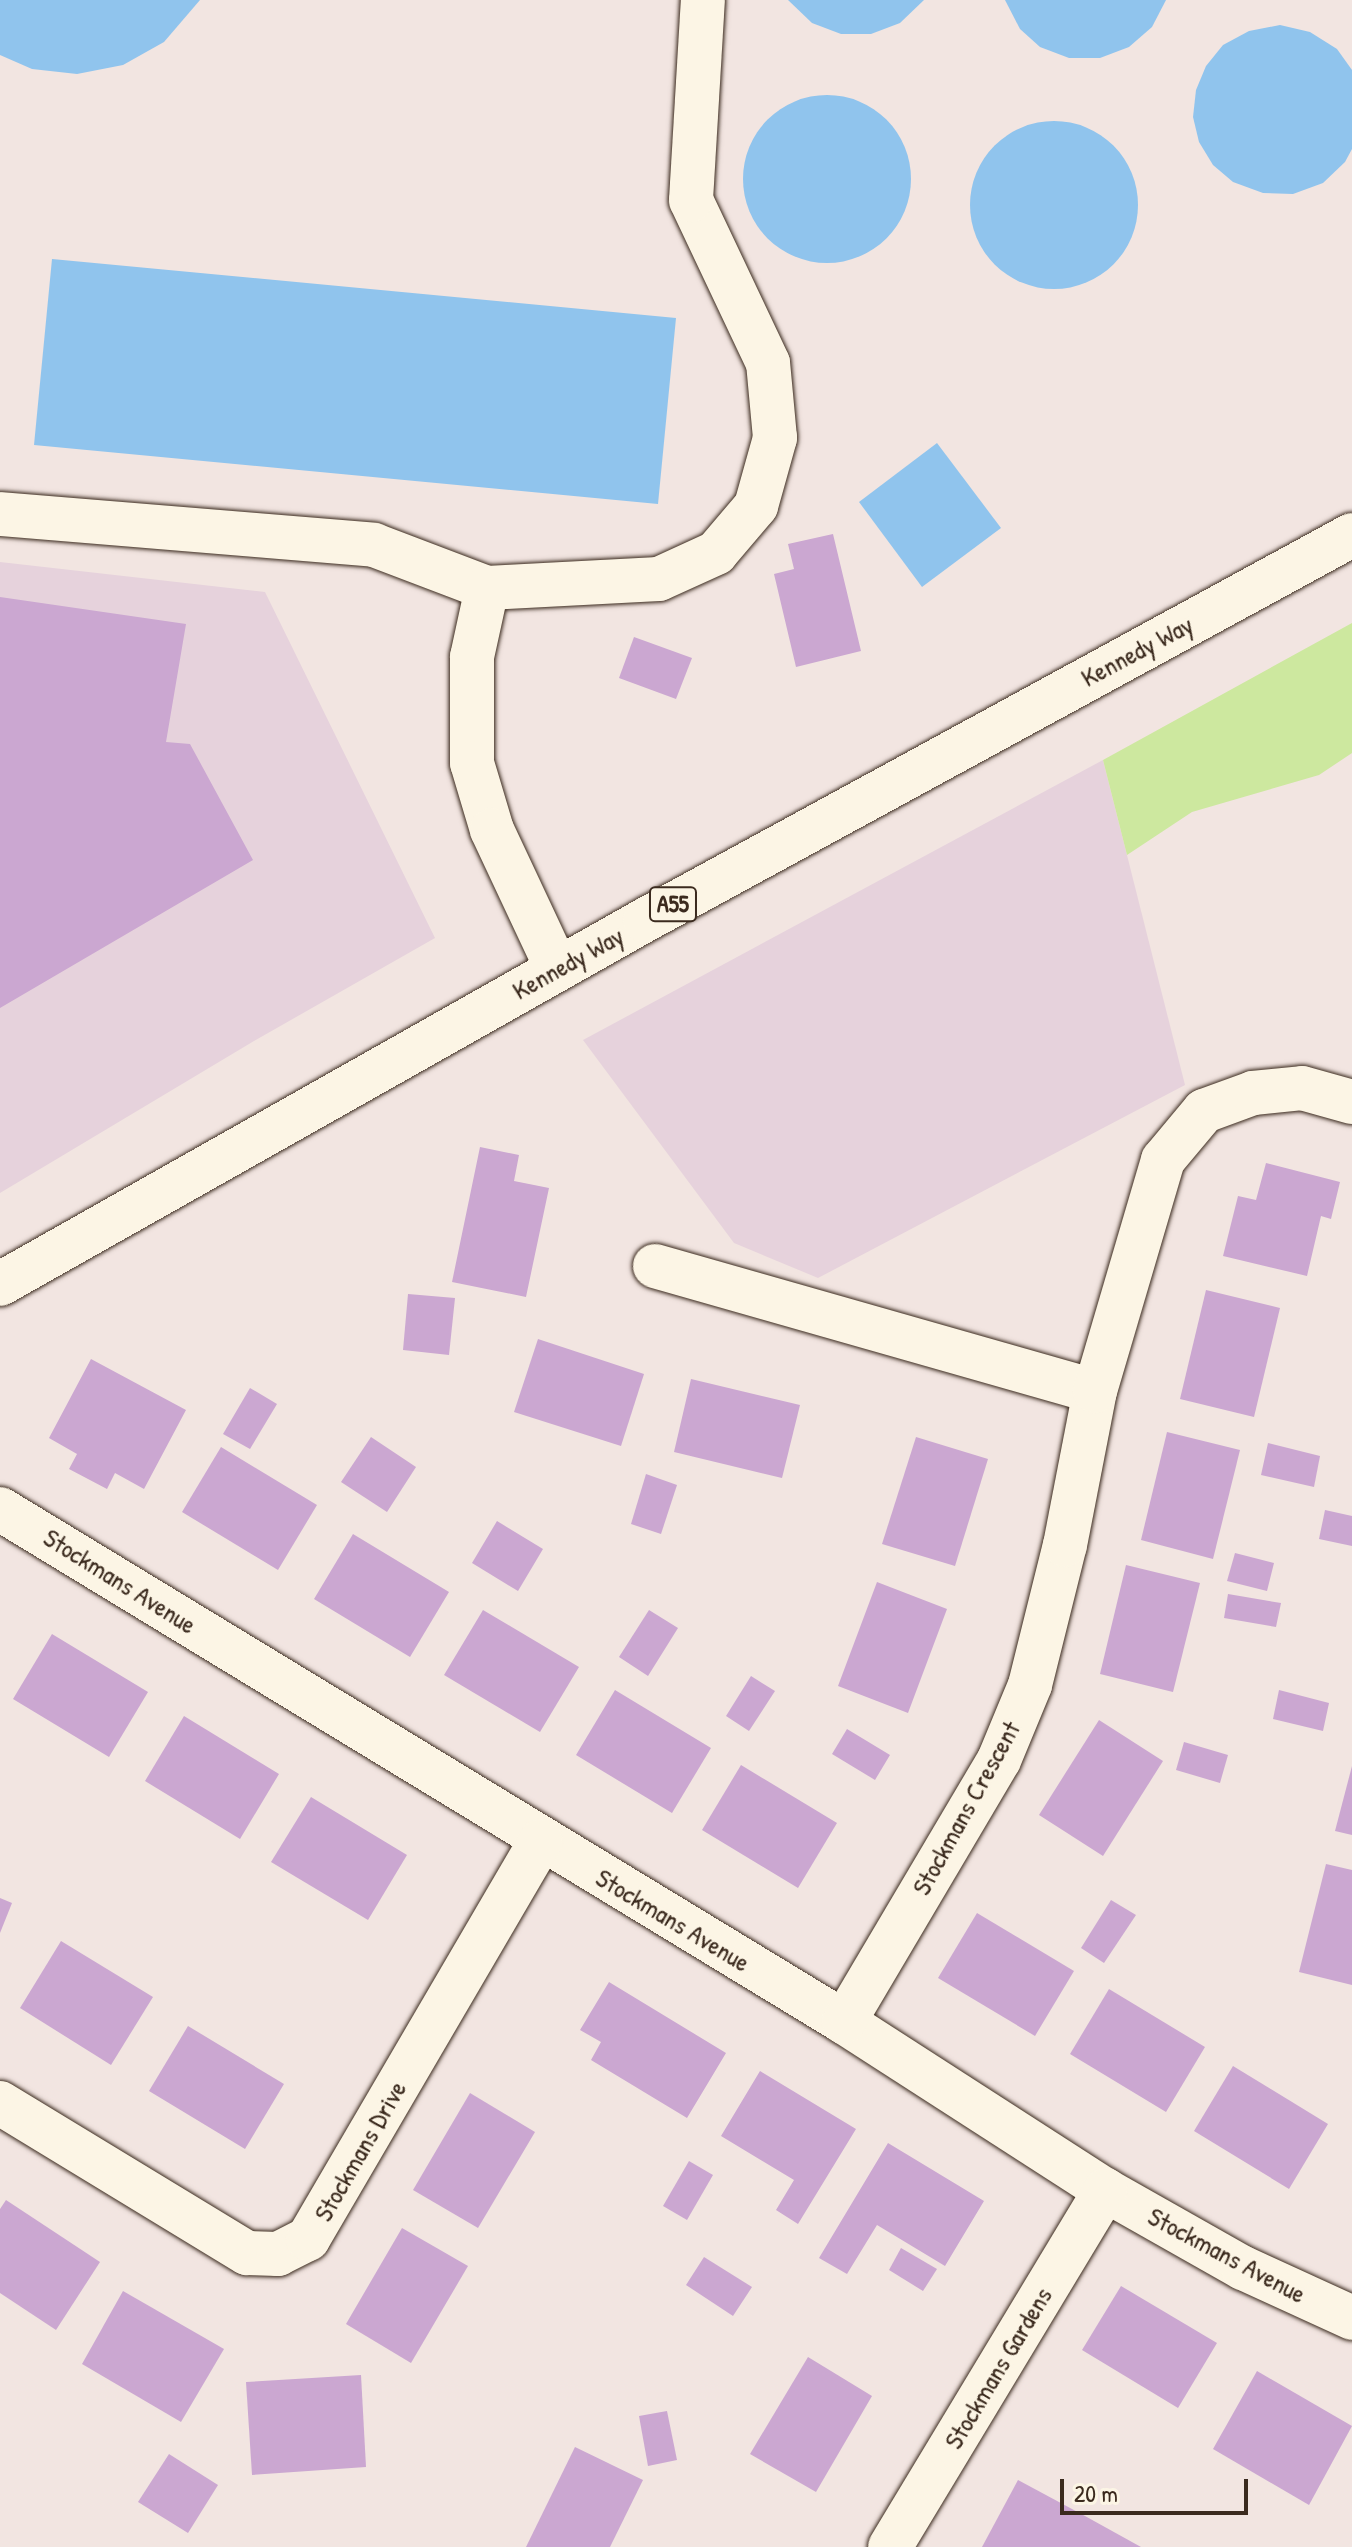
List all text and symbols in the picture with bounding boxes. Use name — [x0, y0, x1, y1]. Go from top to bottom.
street label: Kennedy Way — [1076, 609, 1198, 693]
road number: A55 — [647, 884, 699, 924]
street label: Kennedy Way — [507, 920, 629, 1006]
street label: Stockmans Avenue — [38, 1522, 202, 1640]
street label: Stockmans Crescent — [905, 1716, 1027, 1900]
street label: Stockmans Avenue — [590, 1862, 756, 1978]
street label: Stockmans Drive — [307, 2075, 413, 2227]
street label: Stockmans Avenue — [1143, 2200, 1311, 2310]
street label: Stockmans Gardens — [938, 2282, 1058, 2454]
scale bar — [1064, 2463, 1252, 2513]
text: 20 m — [1074, 2477, 1118, 2509]

